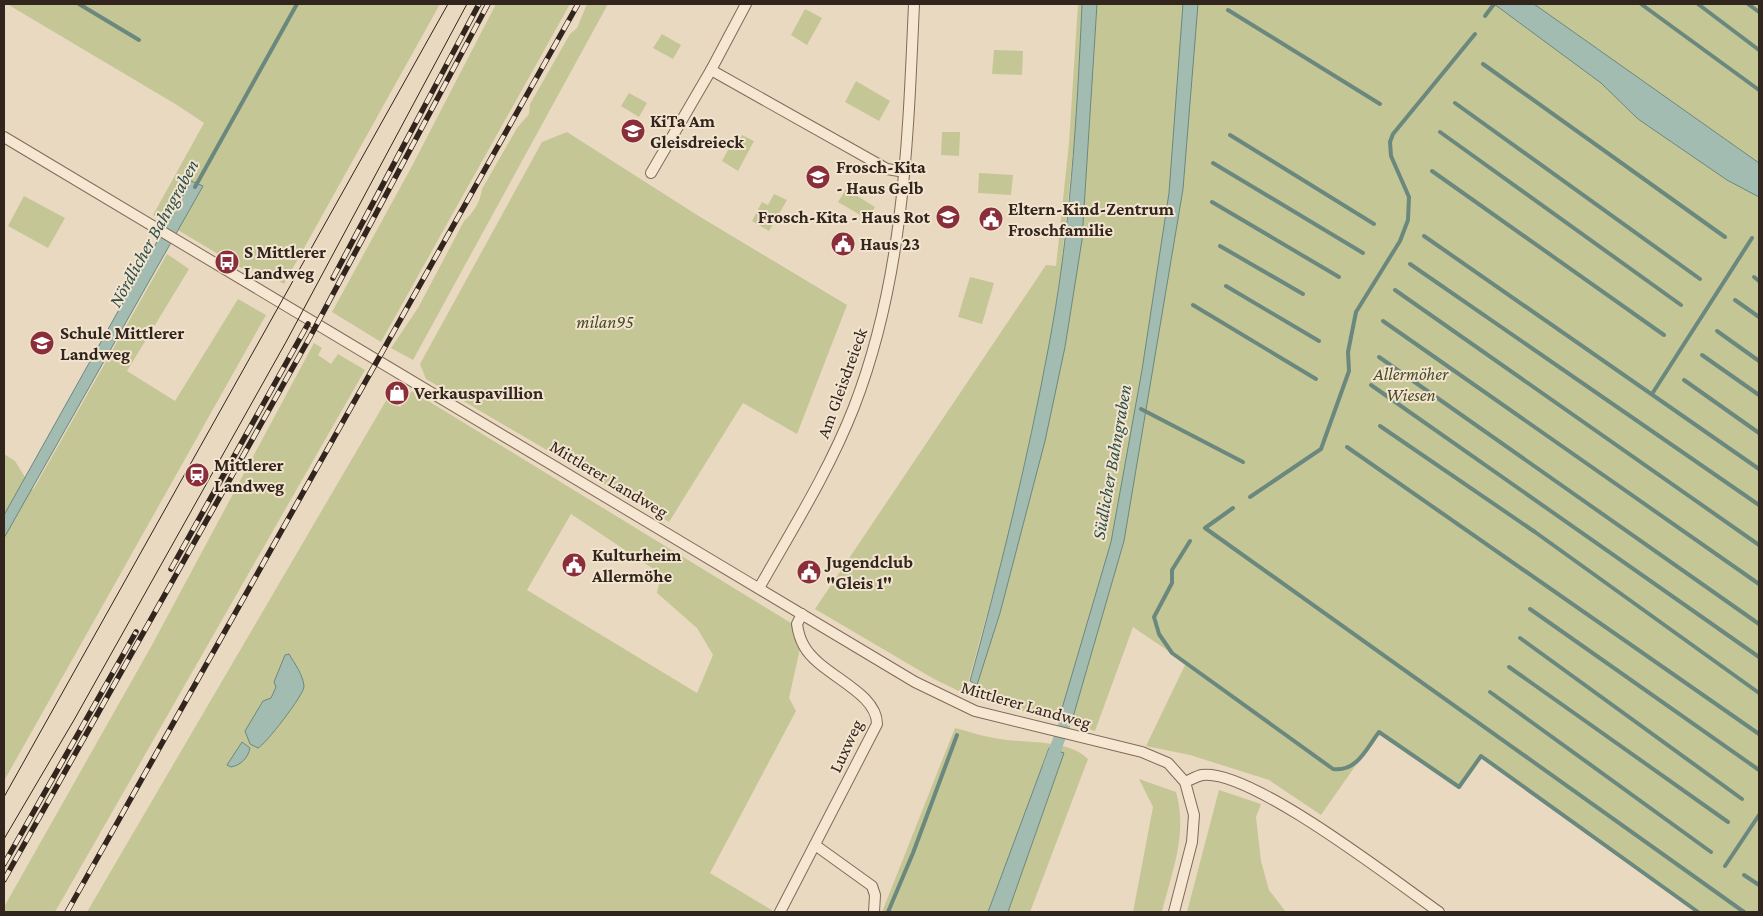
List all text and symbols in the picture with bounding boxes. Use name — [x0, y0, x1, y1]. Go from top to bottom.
place label: KiTa Am Gleisdreieck — [650, 111, 744, 152]
school or university icon: KiTa Am Gleisdreieck — [620, 118, 646, 144]
water label: Nördlicher Bahngraben — [104, 156, 203, 311]
place label: Frosch-Kita - Haus Gelb — [836, 157, 926, 198]
school or university icon: Frosch-Kita - Haus Gelb — [805, 164, 831, 190]
place label: Eltern-Kind-Zentrum Froschfamilie — [1008, 199, 1175, 240]
school or university icon: Frosch-Kita - Haus Rot — [935, 204, 961, 230]
public building icon: Eltern-Kind-Zentrum Froschfamilie — [978, 206, 1004, 232]
place label: Frosch-Kita - Haus Rot — [758, 207, 931, 227]
public building icon: Haus 23 — [830, 231, 856, 257]
place label: Haus 23 — [860, 234, 920, 254]
place label: S Mittlerer Landweg — [244, 242, 326, 283]
bus stop icon: S Mittlerer Landweg — [214, 249, 240, 275]
park label: milan95 — [576, 312, 634, 332]
place label: Schule Mittlerer Landweg — [60, 323, 184, 364]
street label: Am Gleisdreieck — [813, 325, 871, 441]
school or university icon: Schule Mittlerer Landweg — [29, 330, 55, 356]
park label: Allermöher Wiesen — [1373, 364, 1449, 405]
shop icon: Verkauspavillion — [384, 380, 410, 406]
place label: Verkauspavillion — [413, 383, 544, 403]
water label: Südlicher Bahngraben — [1088, 383, 1135, 541]
street label: Mittlerer Landweg — [546, 436, 672, 522]
place label: Mittlerer Landweg — [214, 455, 284, 496]
station icon: Mittlerer Landweg — [184, 462, 210, 488]
place label: Kulturheim Allermöhe — [591, 545, 682, 586]
public building icon: Kulturheim Allermöhe — [561, 552, 587, 578]
place label: Jugendclub "Gleis 1" — [824, 552, 913, 593]
public building icon: Jugendclub "Gleis 1" — [796, 559, 822, 585]
street label: Mittlerer Landweg — [959, 677, 1093, 733]
street label: Luxweg — [825, 716, 867, 776]

